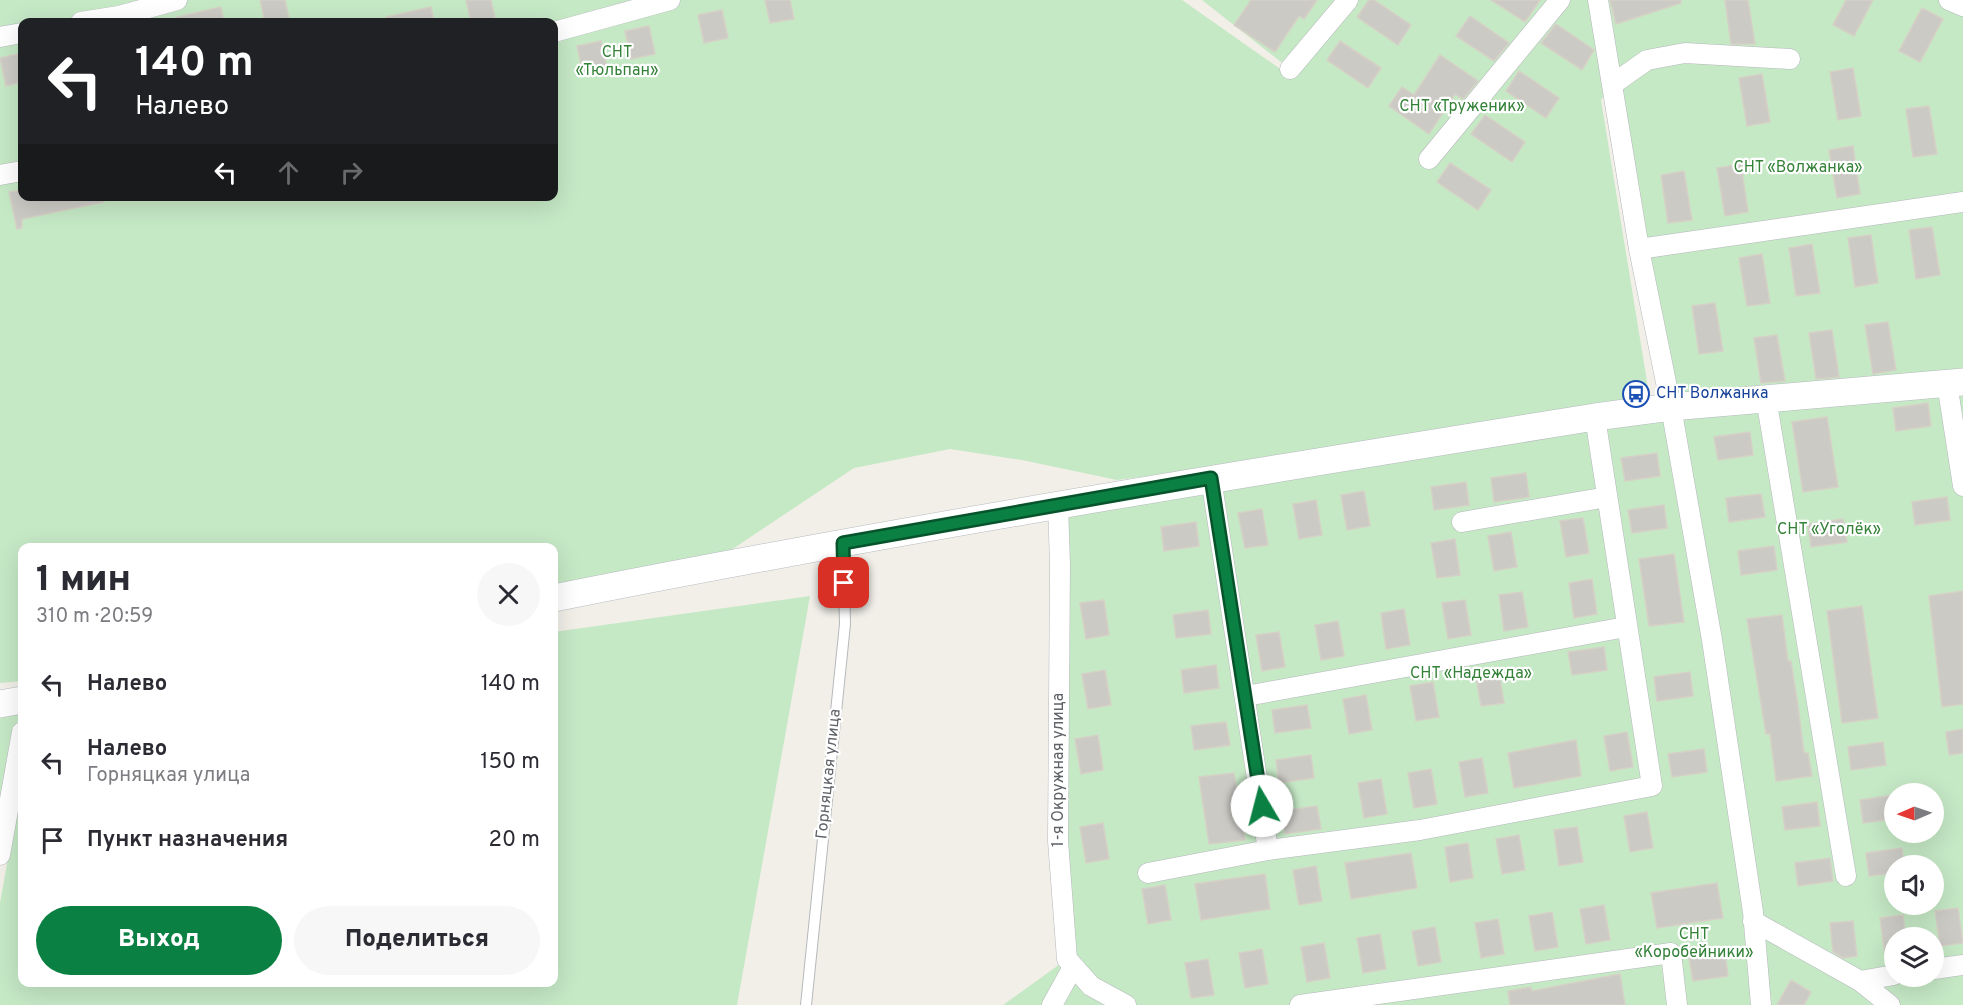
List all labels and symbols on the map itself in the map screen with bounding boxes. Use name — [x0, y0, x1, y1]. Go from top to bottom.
park label: СНТ «Тюльпан» — [576, 43, 658, 81]
park label: СНТ «Труженик» — [1399, 97, 1525, 117]
park label: СНТ «Волжанка» — [1733, 158, 1863, 178]
bus stop icon: СНТ Волжанка — [1621, 379, 1651, 409]
place label: СНТ Волжанка — [1656, 384, 1768, 404]
park label: СНТ «Уголёк» — [1777, 520, 1881, 540]
pin — [818, 557, 869, 608]
park label: СНТ «Надежда» — [1410, 664, 1532, 684]
street label: 1-я Окружная улица — [1049, 693, 1069, 847]
street label: Горняцкая улица — [812, 708, 846, 840]
position arrow — [1230, 774, 1294, 838]
north arrow — [1884, 783, 1944, 843]
park label: СНТ «Коробейники» — [1634, 925, 1754, 963]

